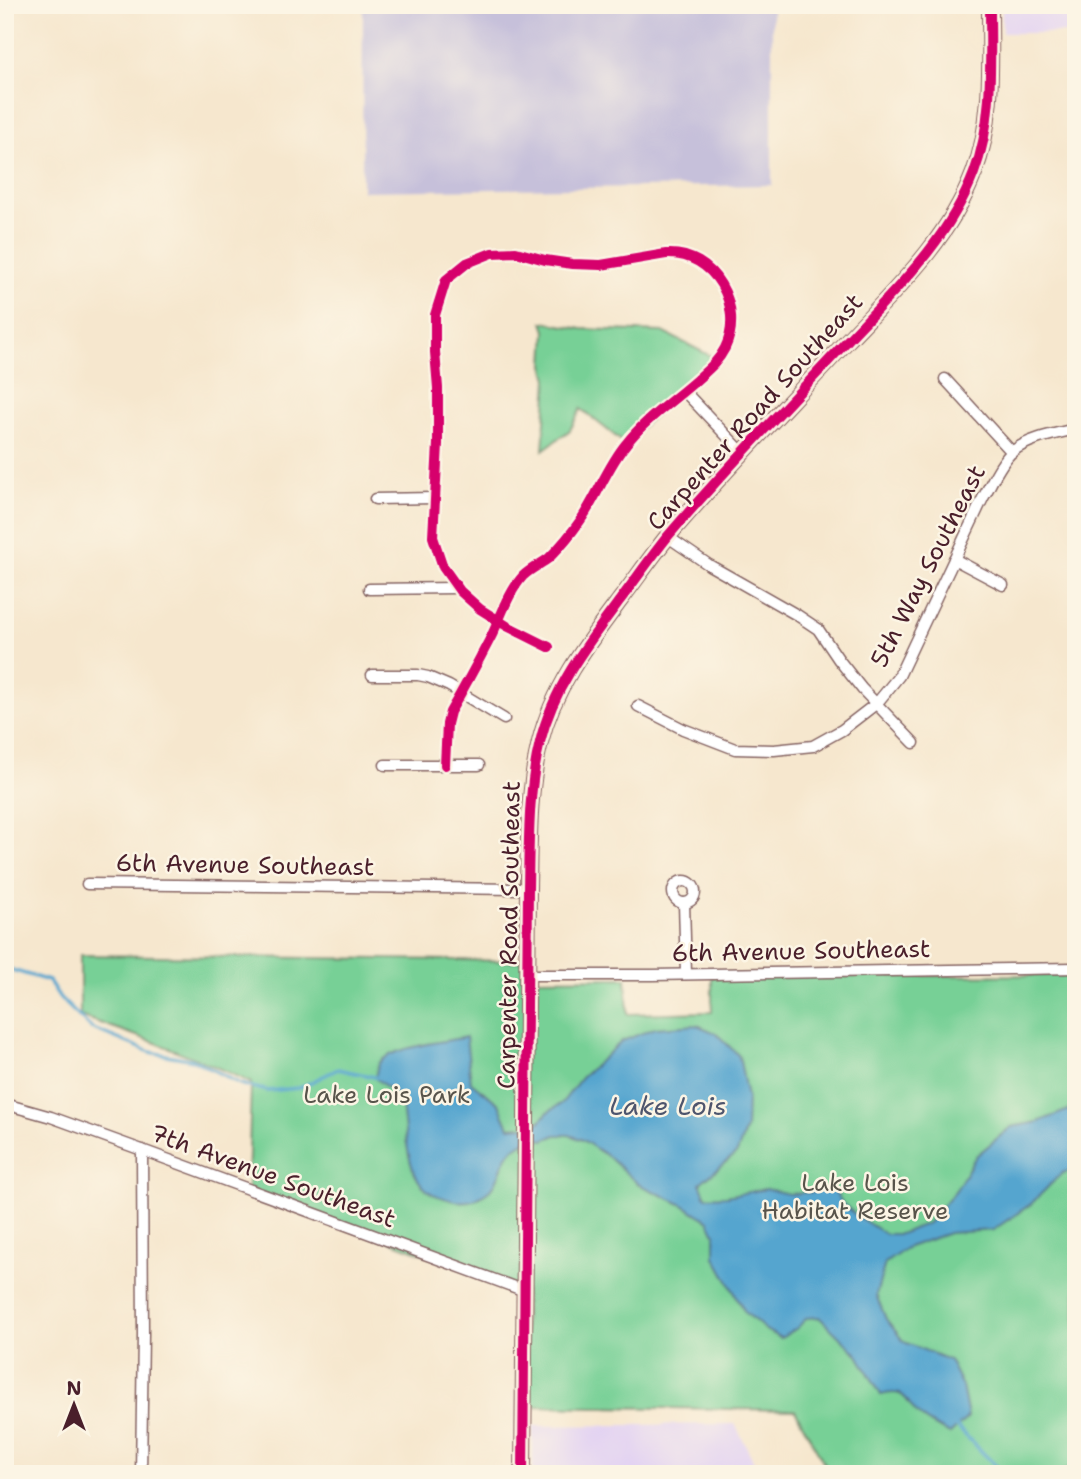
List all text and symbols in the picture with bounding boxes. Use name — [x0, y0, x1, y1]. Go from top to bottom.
street label: Carpenter Road Southeast — [640, 287, 870, 537]
street label: 5th Way Southeast — [863, 459, 993, 673]
street label: Carpenter Road Southeast — [490, 781, 528, 1089]
street label: 6th Avenue Southeast — [115, 847, 375, 883]
street label: 6th Avenue Southeast — [671, 933, 931, 969]
park label: Lake Lois Park — [303, 1079, 471, 1111]
water label: Lake Lois — [609, 1088, 727, 1123]
street label: 7th Avenue Southeast — [146, 1117, 400, 1235]
park label: Lake Lois Habitat Reserve — [762, 1167, 948, 1227]
north arrow — [38, 1370, 108, 1440]
text: N — [66, 1376, 82, 1401]

